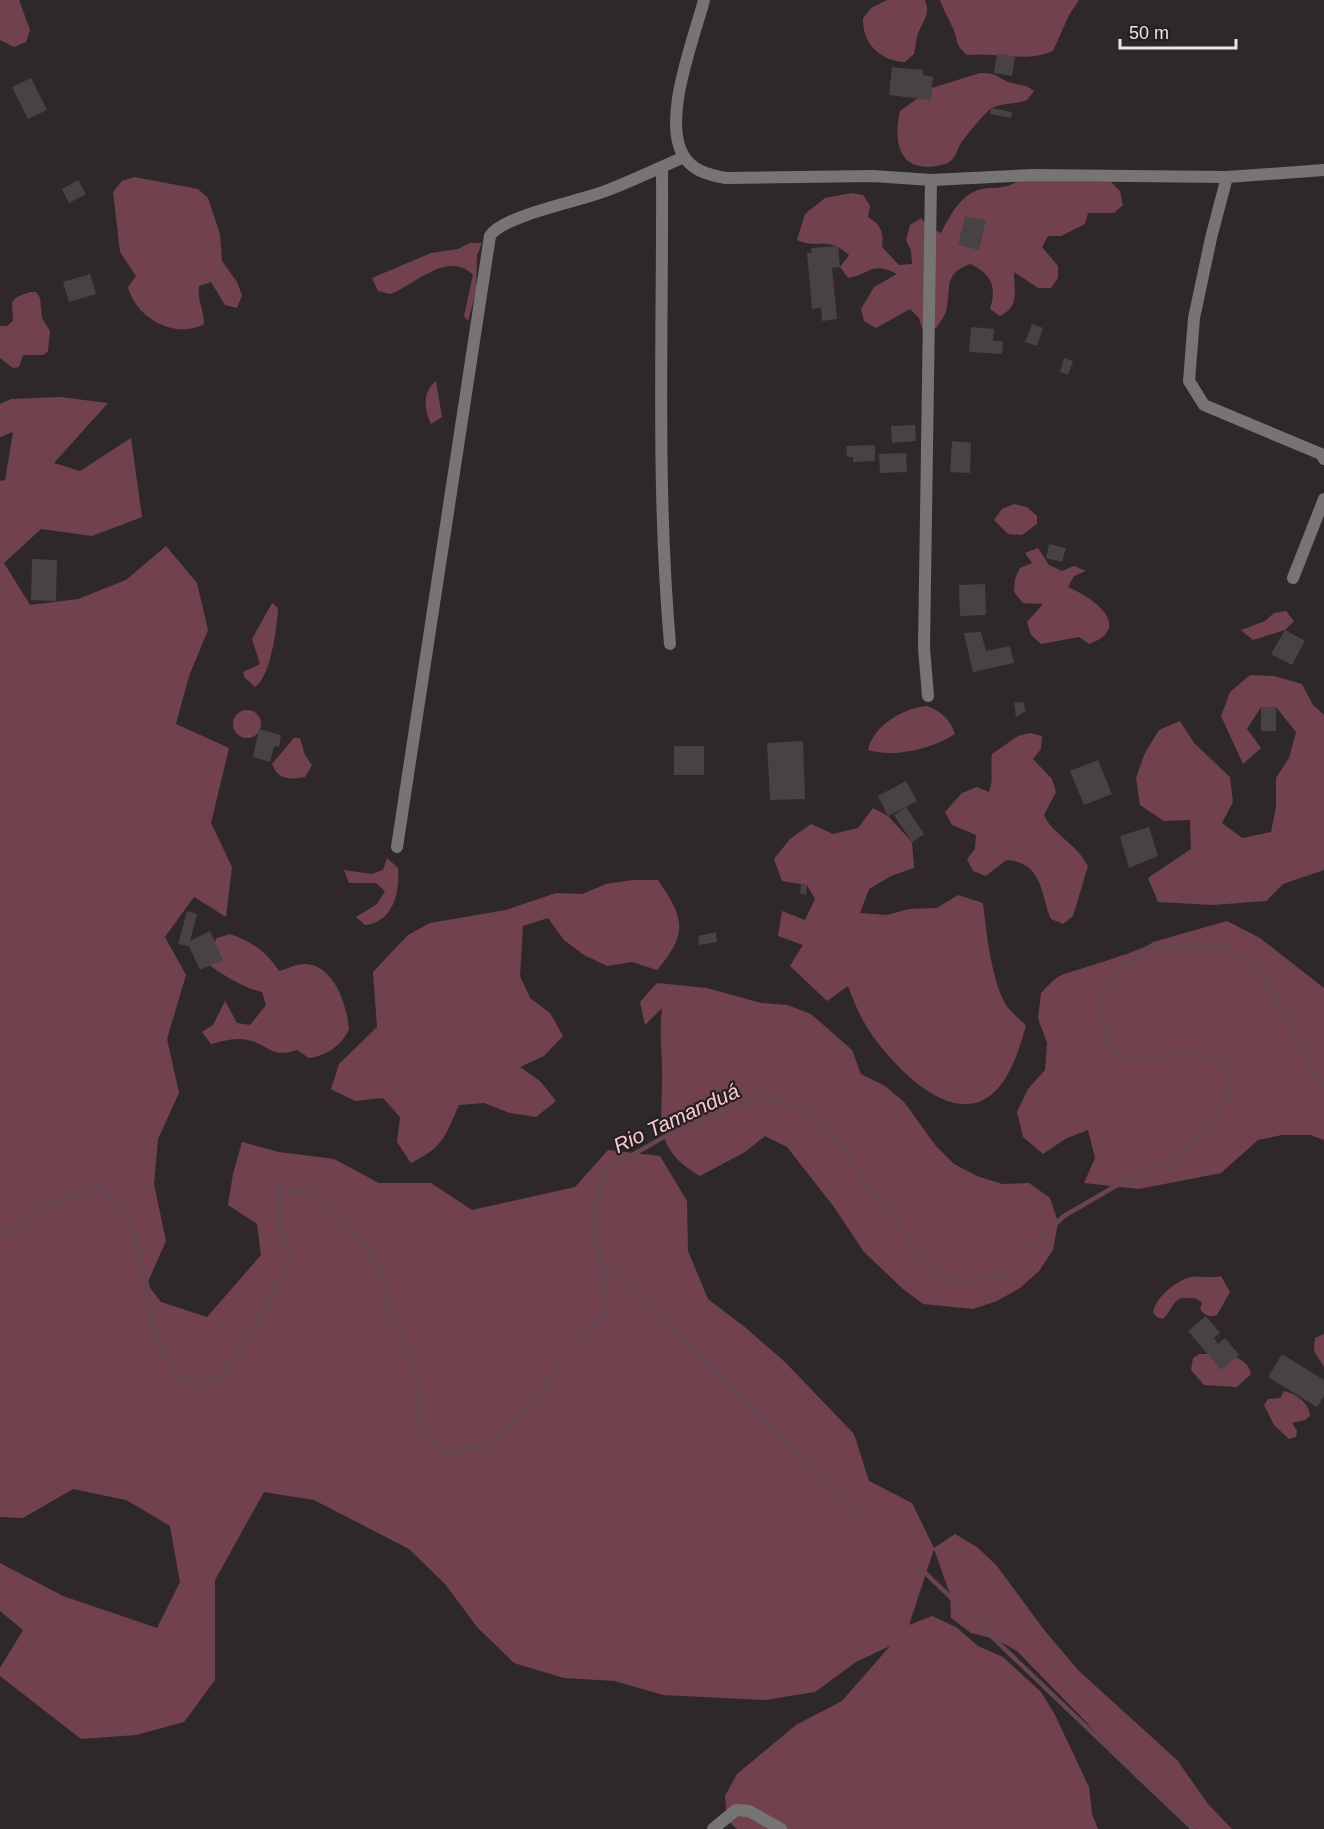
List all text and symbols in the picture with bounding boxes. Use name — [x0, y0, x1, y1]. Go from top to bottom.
scale bar — [1120, 12, 1236, 50]
text: 50 m — [1129, 23, 1169, 43]
water label: Rio Tamanduá — [610, 1079, 743, 1157]

